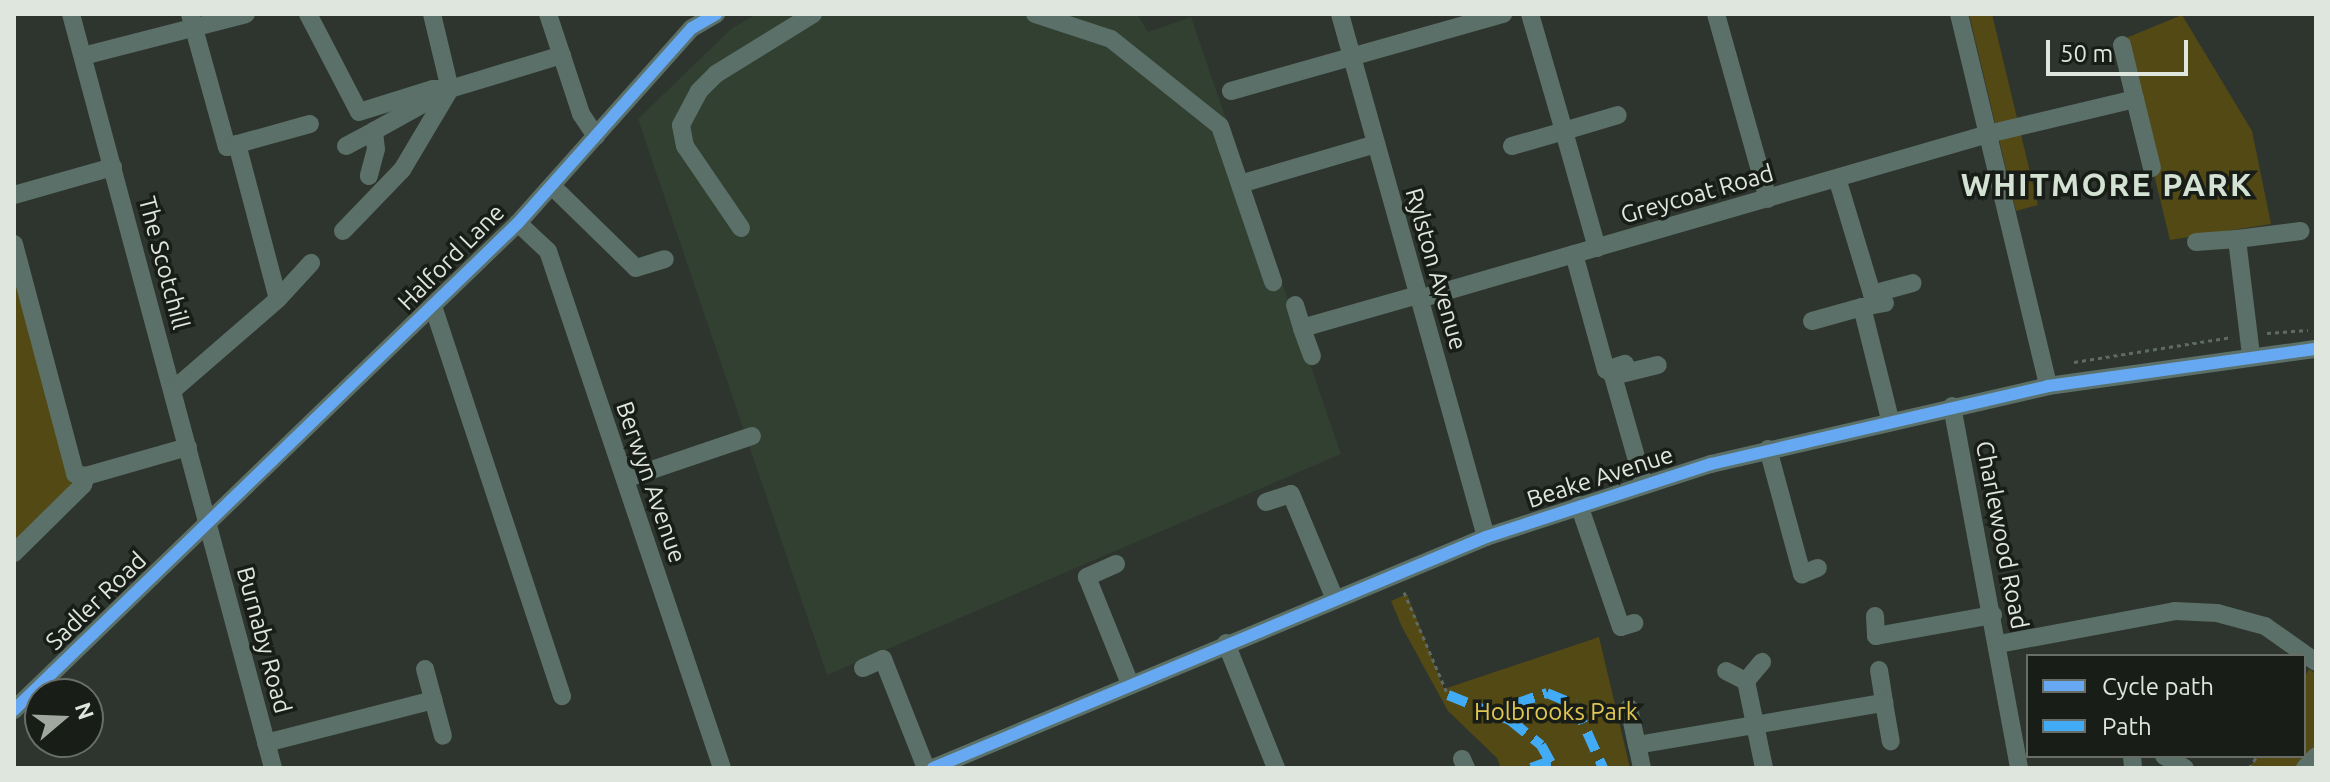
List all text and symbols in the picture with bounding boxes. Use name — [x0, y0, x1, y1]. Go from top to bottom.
scale bar — [2050, 24, 2192, 74]
text: 50 m — [2060, 40, 2113, 67]
street label: Greycoat Road — [1617, 158, 1777, 230]
district label: WHITMORE PARK — [1961, 165, 2253, 203]
street label: Rylston Avenue — [1399, 185, 1473, 353]
street label: The Scotchill — [132, 194, 196, 332]
street label: Halford Lane — [392, 198, 510, 316]
street label: Berwyn Avenue — [610, 398, 692, 566]
street label: Charlewood Road — [1970, 439, 2034, 631]
street label: Beake Avenue — [1523, 440, 1677, 514]
street label: Sadler Road — [40, 546, 152, 656]
street label: Burnaby Road — [231, 564, 297, 716]
legend — [2026, 654, 2306, 758]
text: Cycle path — [2102, 673, 2214, 700]
north arrow — [24, 678, 104, 758]
park label: Holbrooks Park — [1474, 698, 1638, 726]
text: N — [71, 699, 100, 723]
text: Path — [2102, 713, 2152, 740]

